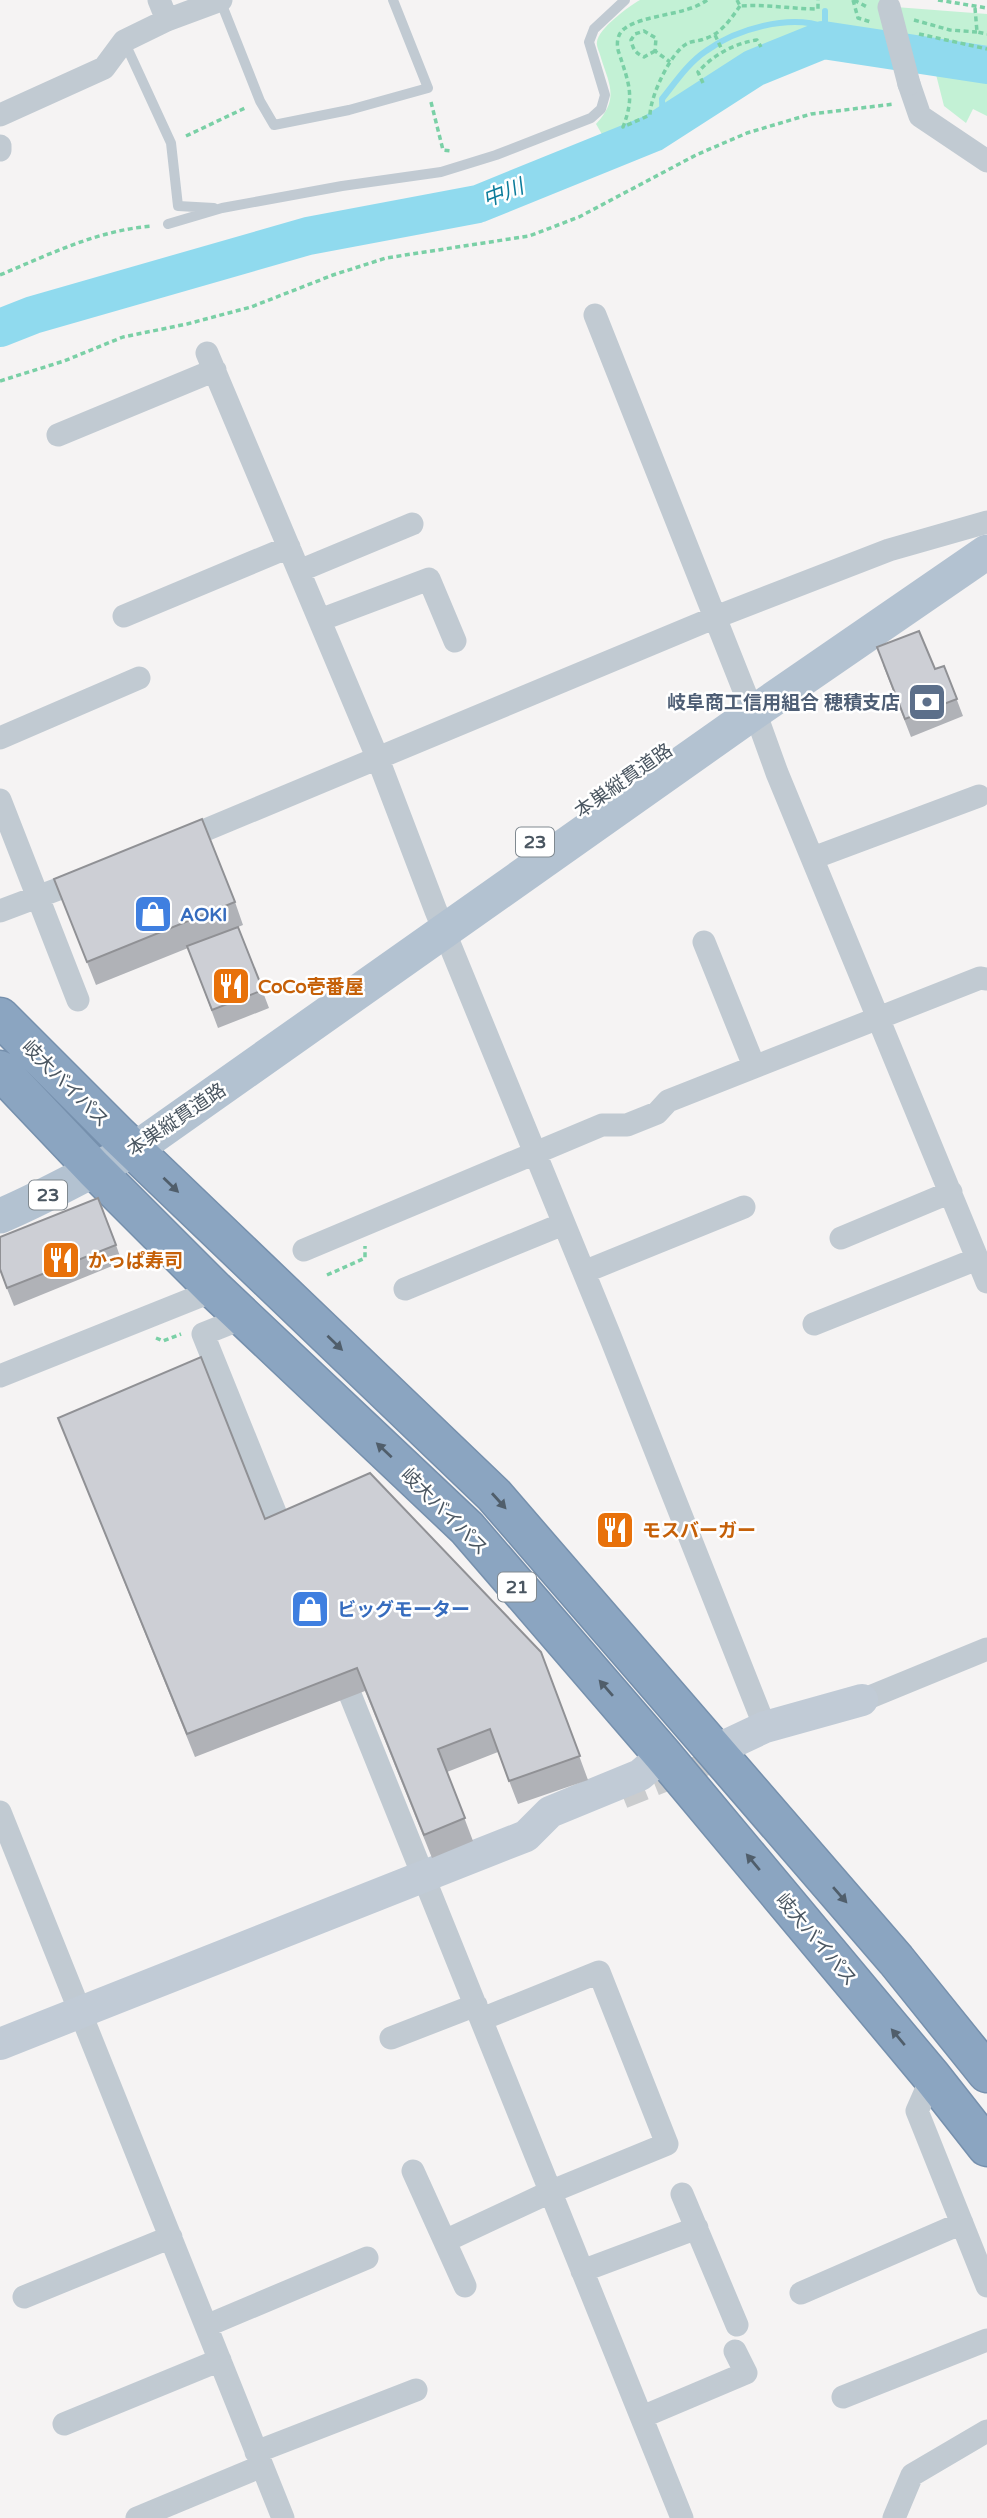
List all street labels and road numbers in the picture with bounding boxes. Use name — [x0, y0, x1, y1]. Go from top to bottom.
street label: 本巣縦貫道路 — [571, 739, 677, 823]
road number: 23 — [516, 828, 554, 856]
street label: 岐大バイパス — [17, 1036, 113, 1132]
street label: 本巣縦貫道路 — [123, 1079, 230, 1161]
road number: 23 — [29, 1180, 67, 1210]
street label: 岐大バイパス — [396, 1464, 492, 1560]
road number: 21 — [498, 1572, 536, 1602]
street label: 岐大バイパス — [771, 1889, 861, 1990]

